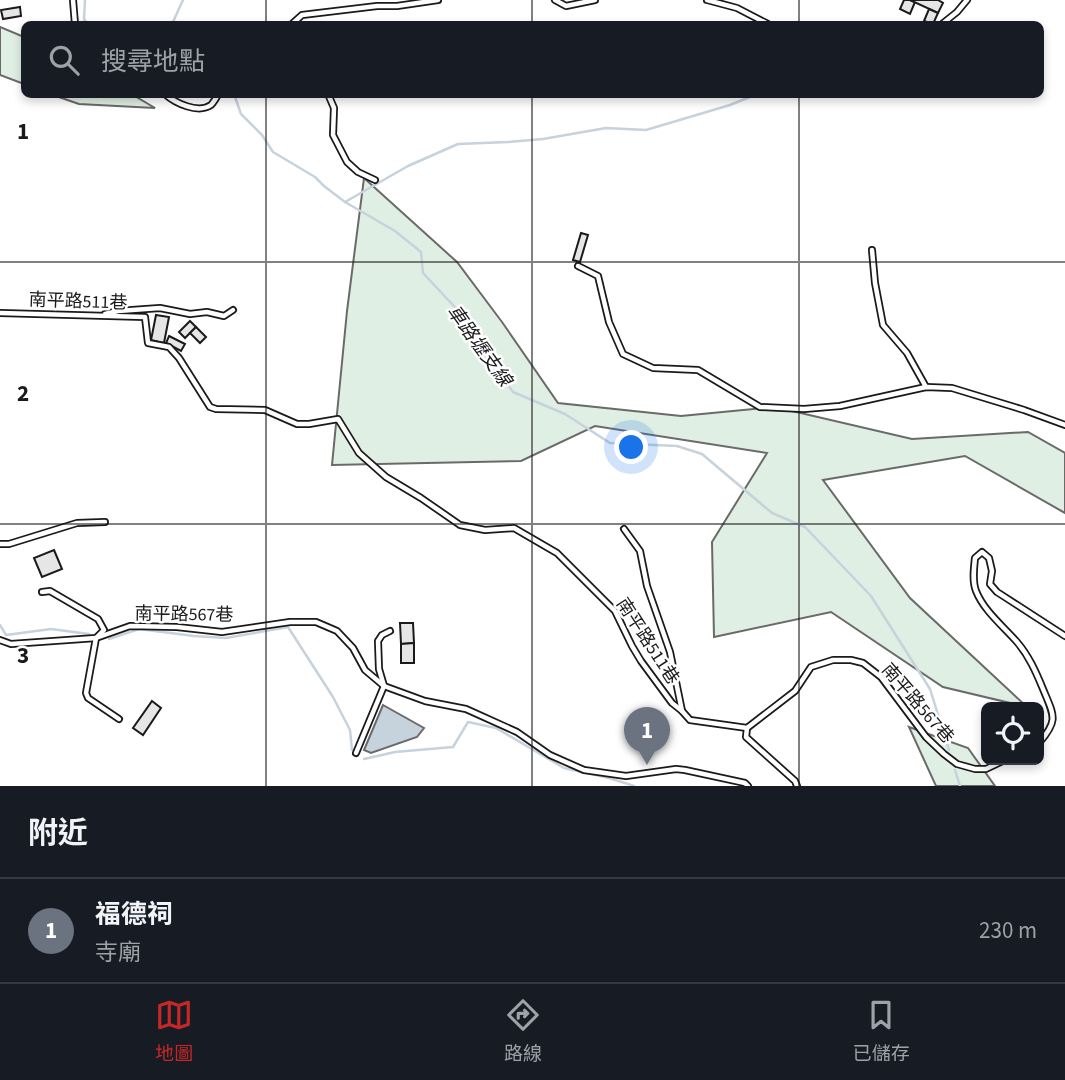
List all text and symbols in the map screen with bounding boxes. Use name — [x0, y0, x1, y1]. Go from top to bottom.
search box — [21, 21, 1044, 98]
icon: search — [45, 41, 83, 79]
text: 搜尋地點 — [101, 43, 205, 80]
text: 1 — [17, 115, 29, 148]
street label: 南平路511巷 — [28, 287, 128, 316]
water label: 車路壢支線 — [440, 300, 519, 394]
text: 2 — [17, 377, 29, 410]
your location — [614, 430, 648, 464]
street label: 南平路511巷 — [610, 593, 685, 690]
street label: 南平路567巷 — [134, 601, 234, 628]
text: 3 — [17, 639, 29, 672]
street label: 南平路567巷 — [876, 658, 959, 749]
map controls — [981, 702, 1044, 765]
button: locate — [981, 702, 1044, 765]
pin: 1 — [624, 707, 670, 765]
text: 附近 — [28, 812, 88, 855]
text: 福德祠 — [95, 896, 173, 933]
text: 1 — [45, 914, 57, 947]
text: 230 m — [979, 914, 1037, 947]
text: 寺廟 — [95, 936, 141, 969]
tab: 地圖 — [155, 996, 193, 1068]
tab: 路線 — [504, 996, 542, 1068]
tab: 已儲存 — [853, 996, 910, 1068]

